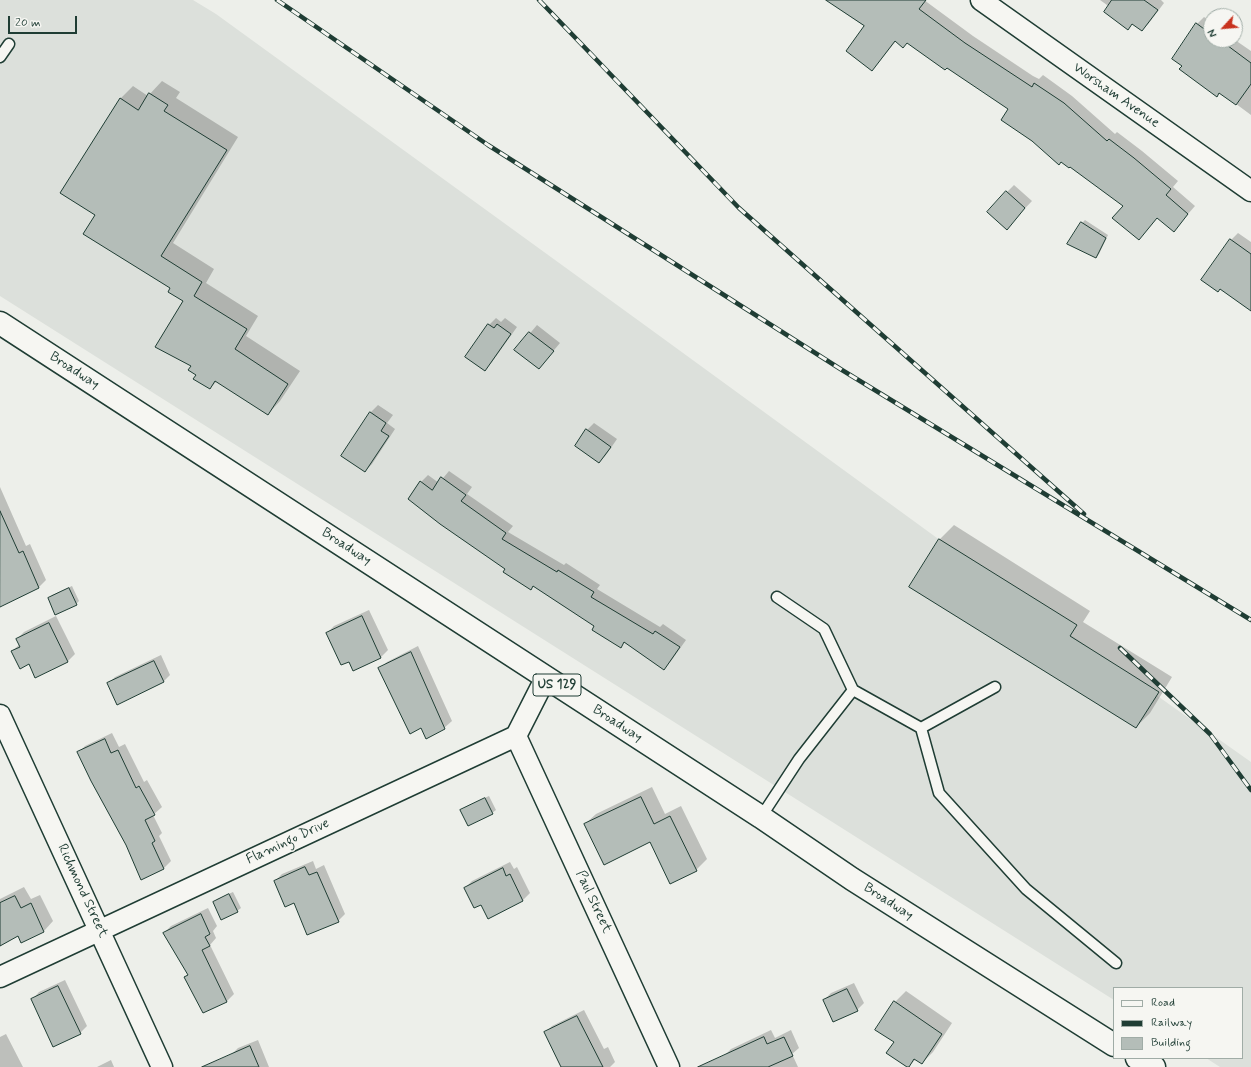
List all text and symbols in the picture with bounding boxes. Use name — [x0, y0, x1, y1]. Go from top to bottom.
scale bar — [10, 8, 79, 34]
north arrow — [1203, 8, 1243, 48]
text: 20 m — [15, 15, 41, 31]
text: N — [1205, 26, 1221, 39]
street label: Worsham Avenue — [1069, 60, 1163, 132]
street label: Broadway — [46, 349, 102, 393]
street label: Broadway — [318, 525, 374, 569]
road number: US 129 — [533, 674, 581, 696]
street label: Broadway — [589, 702, 645, 746]
street label: Flamingo Drive — [244, 815, 332, 869]
street label: Richmond Street — [53, 842, 111, 940]
street label: Paul Street — [571, 868, 615, 936]
street label: Broadway — [860, 880, 916, 924]
legend — [1113, 987, 1243, 1059]
text: Road — [1151, 995, 1175, 1011]
text: Railway — [1151, 1015, 1192, 1031]
text: Building — [1151, 1035, 1191, 1051]

